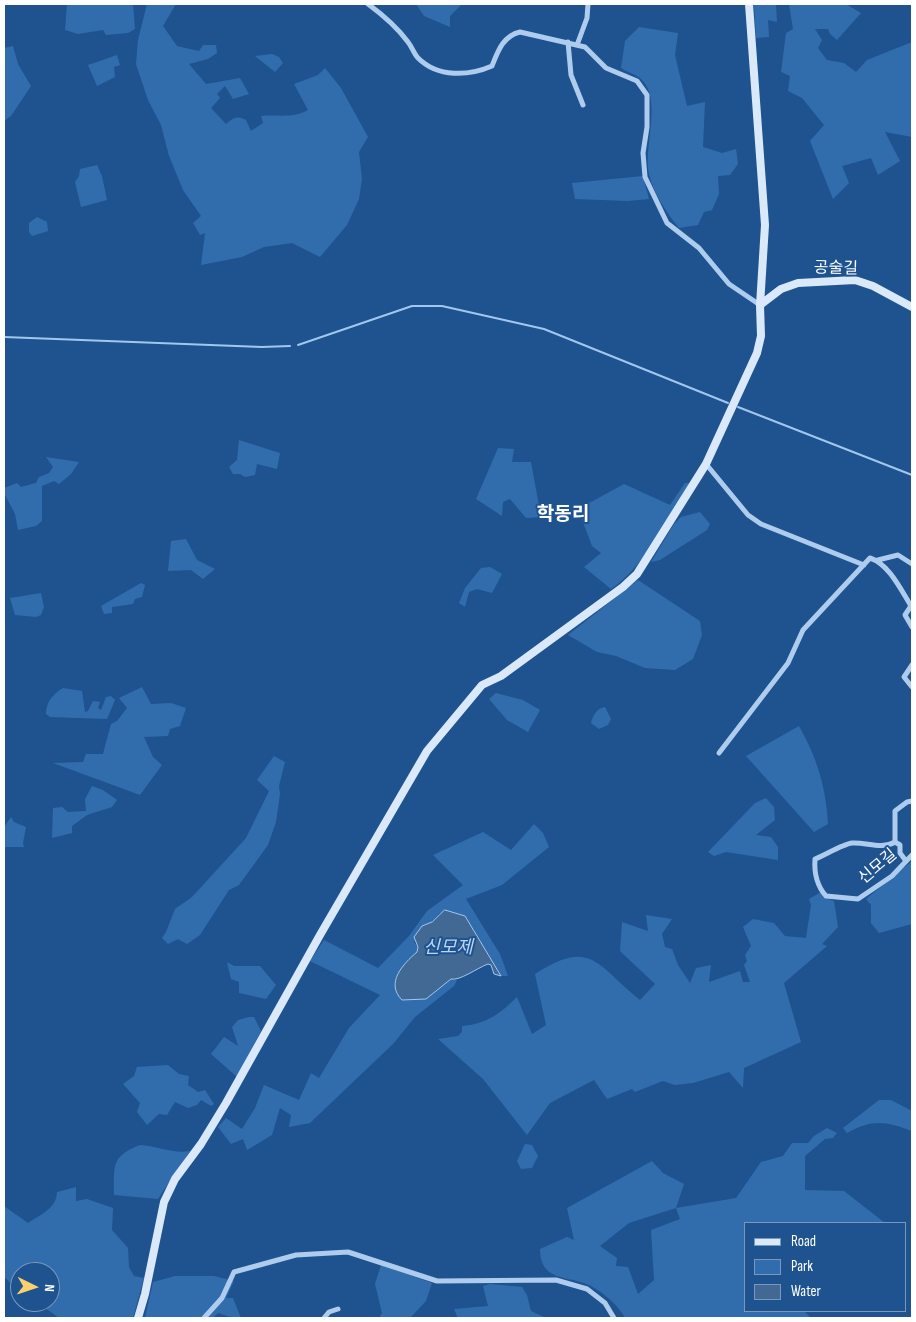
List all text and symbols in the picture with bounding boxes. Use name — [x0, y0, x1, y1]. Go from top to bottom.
street label: 공술길 — [814, 259, 858, 279]
district label: 학동리 — [537, 504, 589, 526]
street label: 신모길 — [855, 845, 901, 889]
water label: 신모제 — [423, 937, 473, 959]
legend — [744, 1222, 906, 1312]
text: Road — [791, 1232, 816, 1251]
text: Park — [791, 1257, 813, 1276]
north arrow — [10, 1262, 60, 1312]
text: Water — [791, 1282, 821, 1301]
text: N — [41, 1284, 58, 1292]

